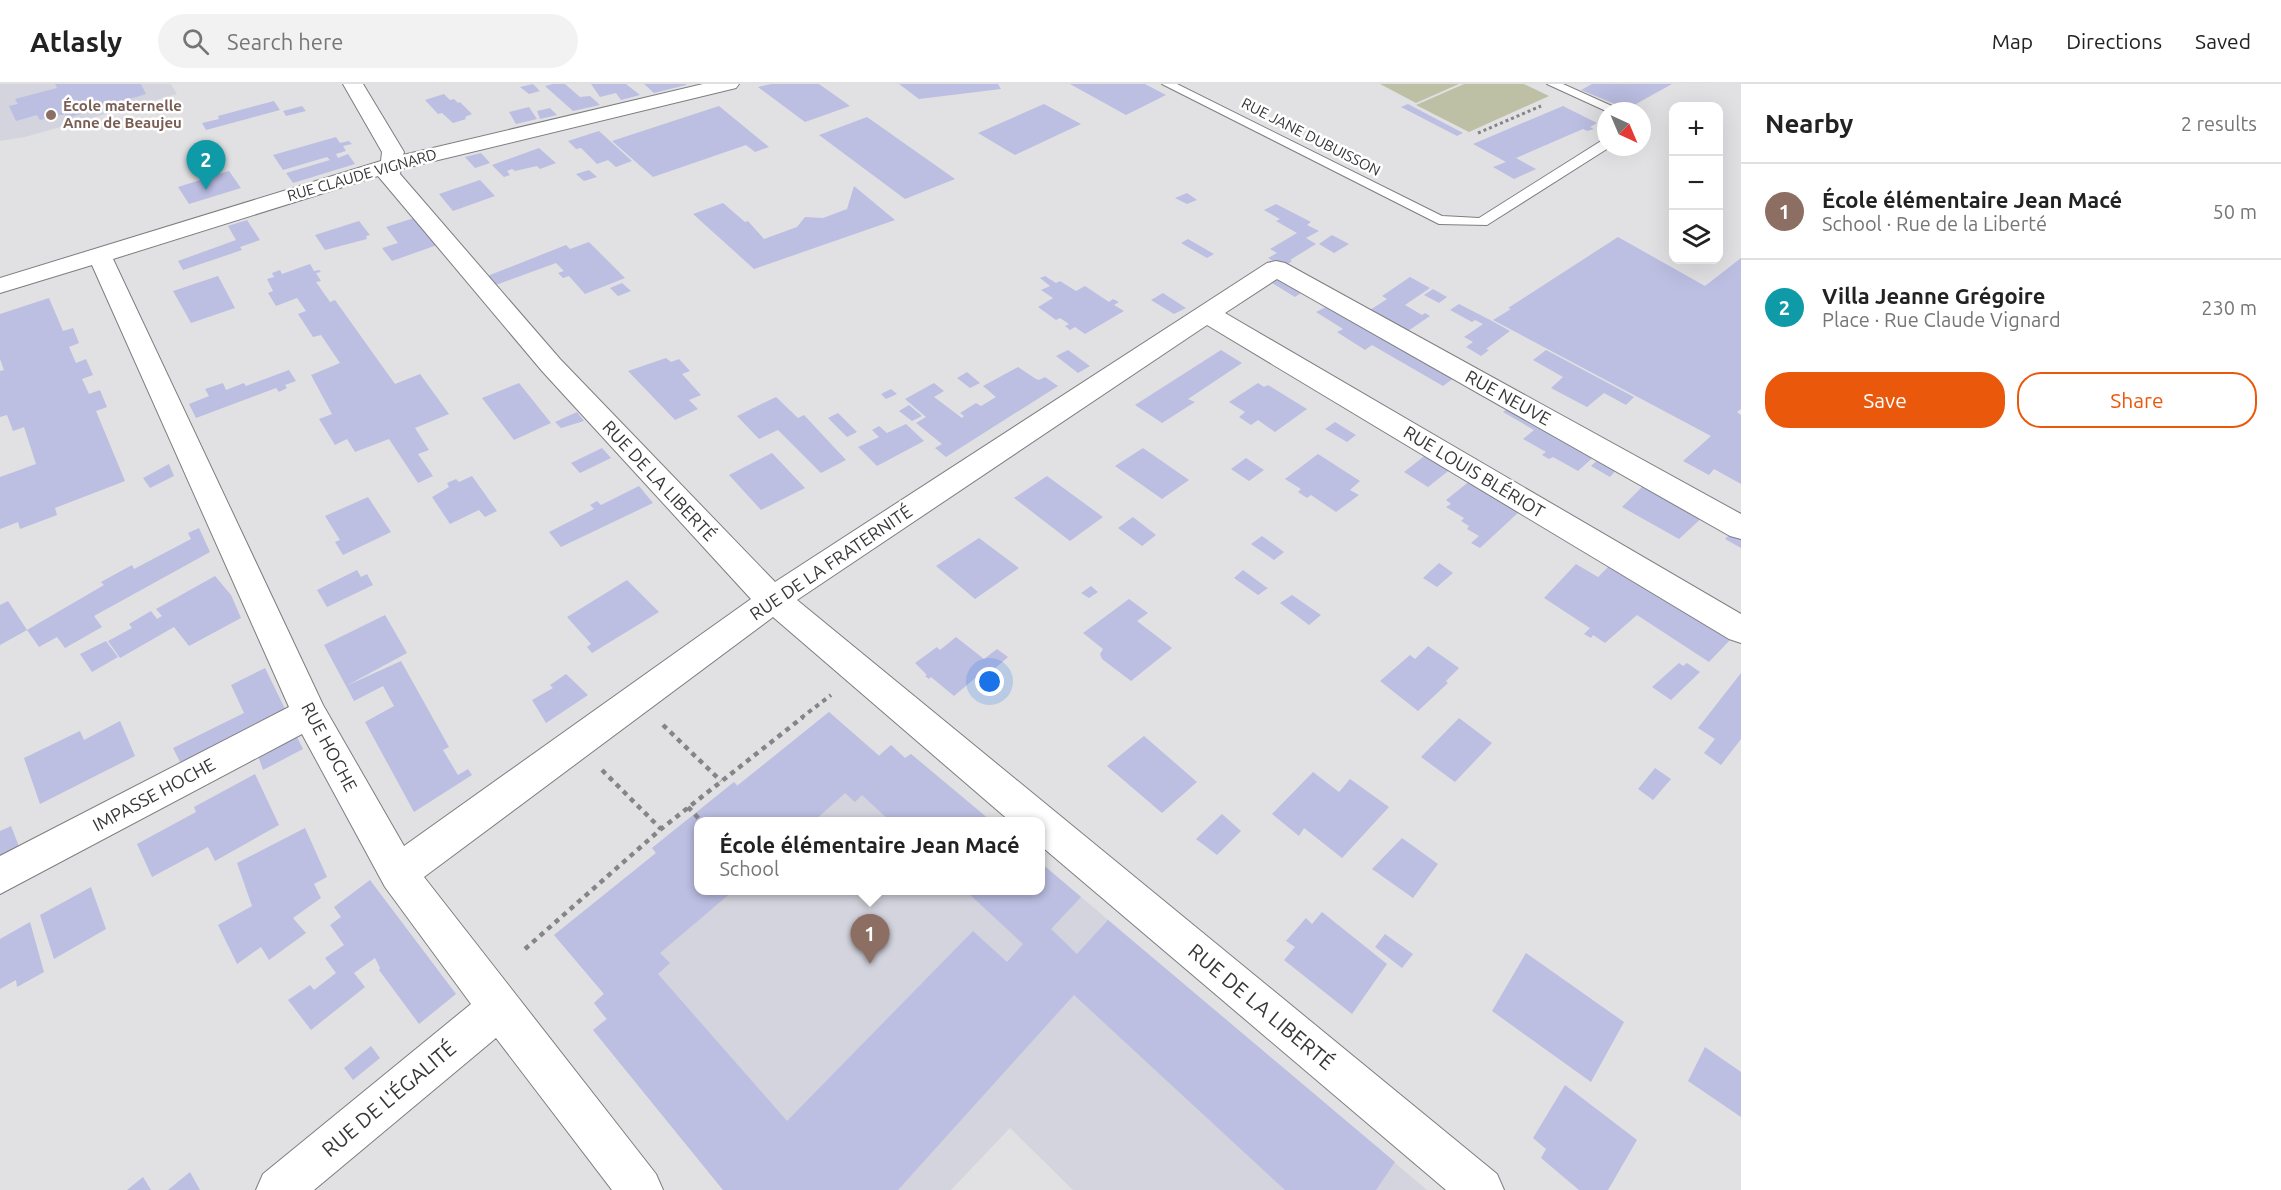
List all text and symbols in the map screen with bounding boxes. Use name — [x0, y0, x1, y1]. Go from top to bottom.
search box — [158, 14, 578, 68]
icon: search — [179, 25, 212, 58]
text: Atlasly — [30, 26, 122, 57]
text: Search here — [227, 29, 343, 54]
text: Map — [1992, 29, 2033, 53]
text: Directions — [2066, 29, 2162, 53]
text: Saved — [2195, 29, 2251, 53]
street label: RUE JANE DUBUISSON — [1239, 94, 1384, 179]
place label: École maternelle Anne de Beaujeu — [63, 97, 182, 131]
north arrow — [1597, 102, 1651, 156]
map controls — [1669, 102, 1723, 264]
button: + — [1669, 102, 1723, 156]
marker: École maternelle Anne de Beaujeu — [44, 108, 58, 122]
text: Nearby — [1765, 109, 1853, 138]
text: 2 results — [2181, 112, 2257, 135]
pin: 2 — [186, 141, 226, 190]
street label: RUE CLAUDE VIGNARD — [285, 145, 439, 204]
button: − — [1669, 156, 1723, 210]
text: École élémentaire Jean Macé — [1822, 187, 2122, 212]
text: 1 — [1779, 200, 1790, 223]
text: 50 m — [2213, 200, 2257, 223]
button: layers — [1669, 210, 1723, 264]
text: School · Rue de la Liberté — [1822, 212, 2047, 235]
text: Villa Jeanne Grégoire — [1822, 283, 2045, 308]
text: 2 — [1779, 296, 1790, 319]
text: 230 m — [2201, 296, 2257, 319]
text: Place · Rue Claude Vignard — [1822, 308, 2061, 331]
street label: RUE NEUVE — [1462, 366, 1555, 429]
button: Save — [1765, 372, 2005, 428]
button: Share — [2017, 372, 2257, 428]
street label: RUE DE LA LIBERTÉ — [599, 415, 721, 544]
street label: RUE LOUIS BLÉRIOT — [1400, 420, 1549, 521]
street label: RUE DE LA FRATERNITÉ — [745, 500, 915, 624]
your location — [975, 667, 1004, 696]
street label: RUE HOCHE — [298, 699, 362, 794]
street label: IMPASSE HOCHE — [89, 753, 218, 835]
popup — [694, 817, 1045, 895]
text: École élémentaire Jean Macé — [719, 832, 1020, 857]
text: School — [719, 857, 779, 880]
pin: 1 — [850, 914, 890, 964]
street label: RUE DE LA LIBERTÉ — [1184, 938, 1339, 1074]
street label: RUE DE L'ÉGALITÉ — [317, 1035, 460, 1161]

